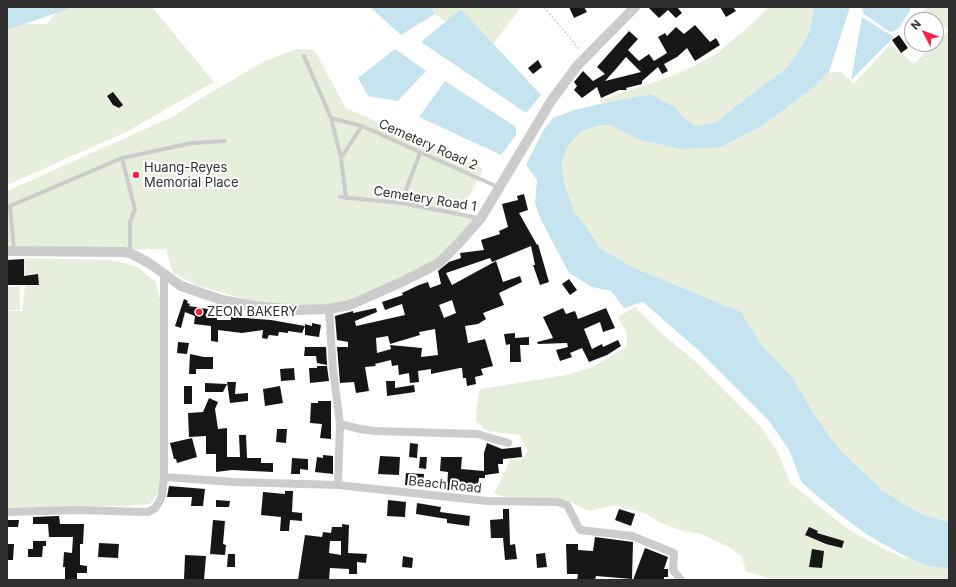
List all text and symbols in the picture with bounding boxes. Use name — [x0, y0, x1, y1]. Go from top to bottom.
north arrow — [904, 12, 944, 52]
text: N — [908, 17, 924, 32]
street label: Cemetery Road 2 — [376, 116, 480, 174]
place label: Huang-Reyes Memorial Place — [144, 160, 239, 191]
marker: Huang-Reyes Memorial Place — [131, 170, 141, 180]
street label: Cemetery Road 1 — [372, 183, 478, 215]
place label: ZEON BAKERY — [207, 304, 297, 320]
marker: ZEON BAKERY — [194, 307, 204, 317]
street label: Beach Road — [408, 473, 482, 497]

